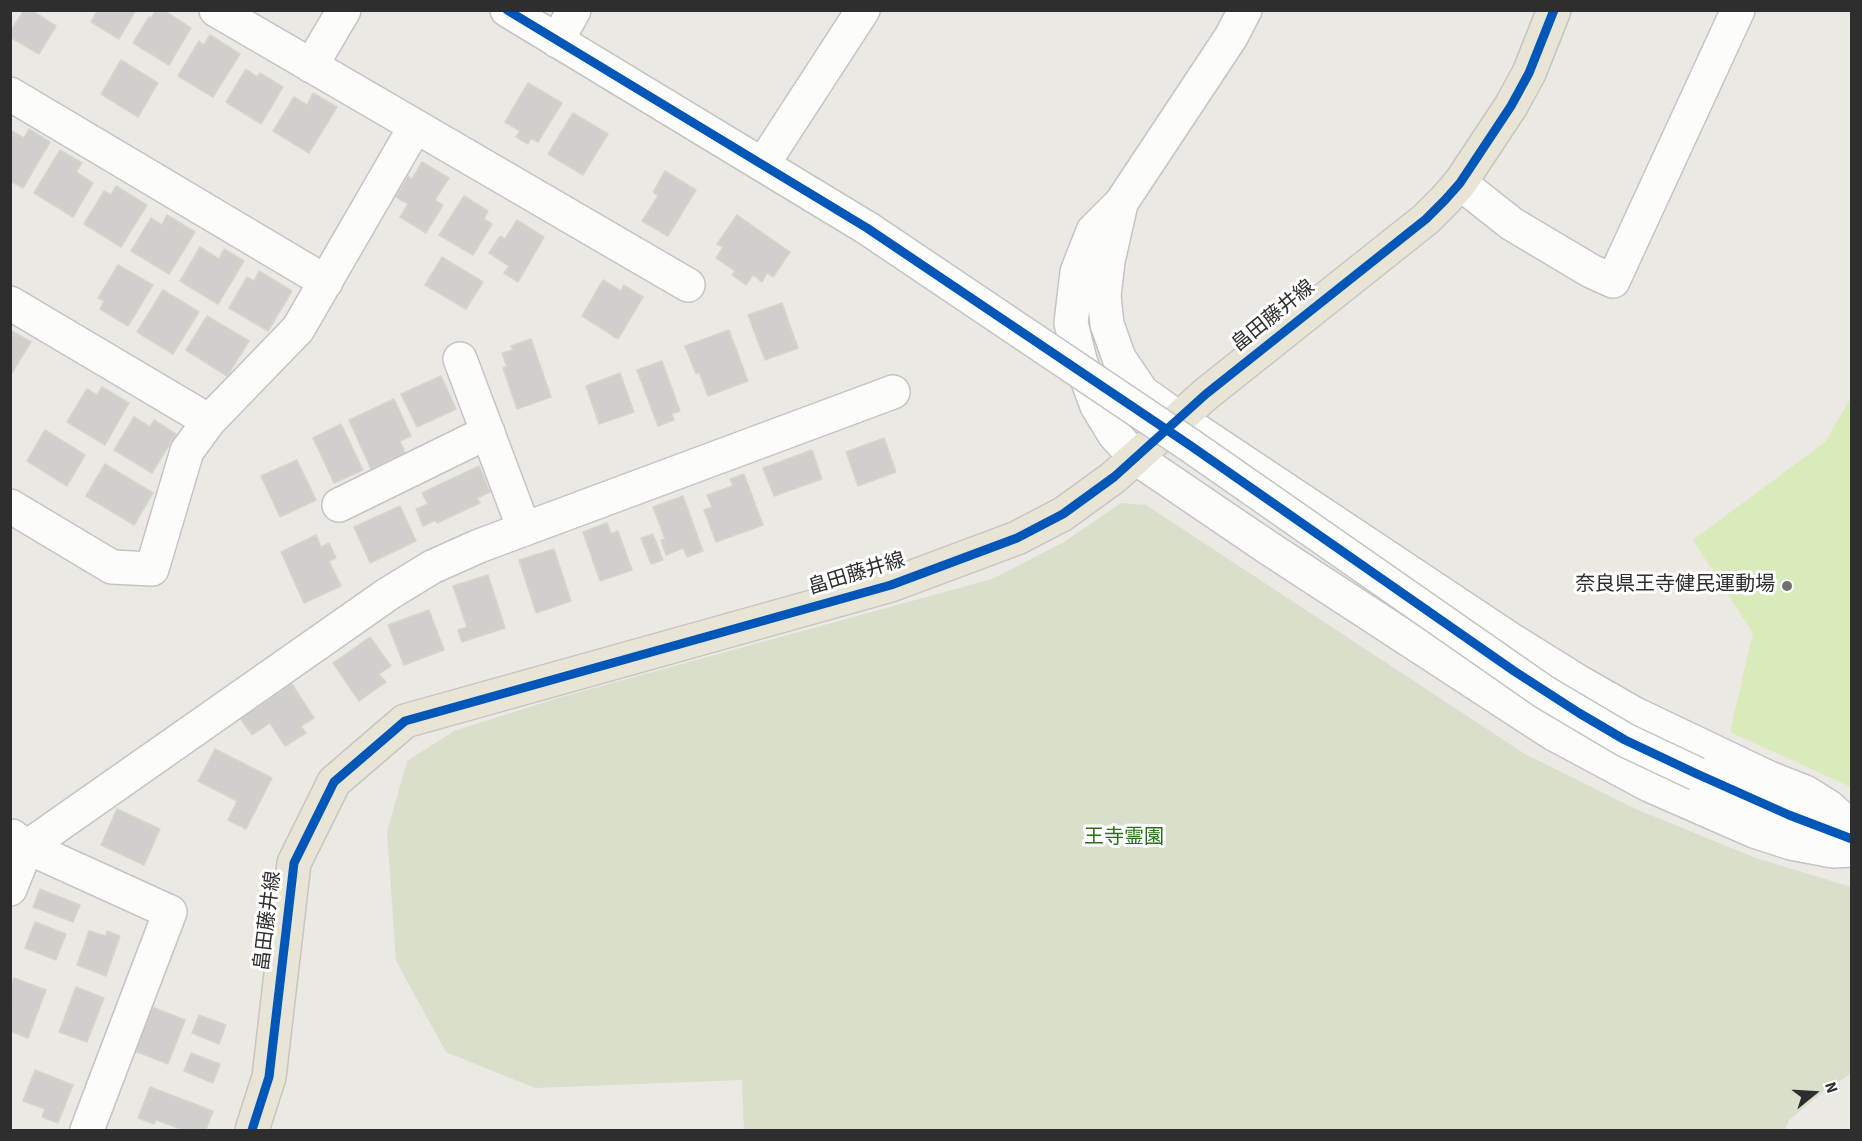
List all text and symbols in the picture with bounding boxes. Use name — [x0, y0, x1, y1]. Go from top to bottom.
street label: 畠田藤井線 — [1228, 276, 1320, 358]
street label: 畠田藤井線 — [806, 549, 908, 601]
place label: 奈良県王寺健民運動場 — [1575, 574, 1775, 598]
marker: 奈良県王寺健民運動場 — [1780, 579, 1794, 593]
park label: 王寺霊園 — [1084, 827, 1164, 851]
street label: 畠田藤井線 — [251, 870, 287, 972]
north arrow — [1784, 1063, 1844, 1123]
text: N — [1819, 1079, 1843, 1096]

